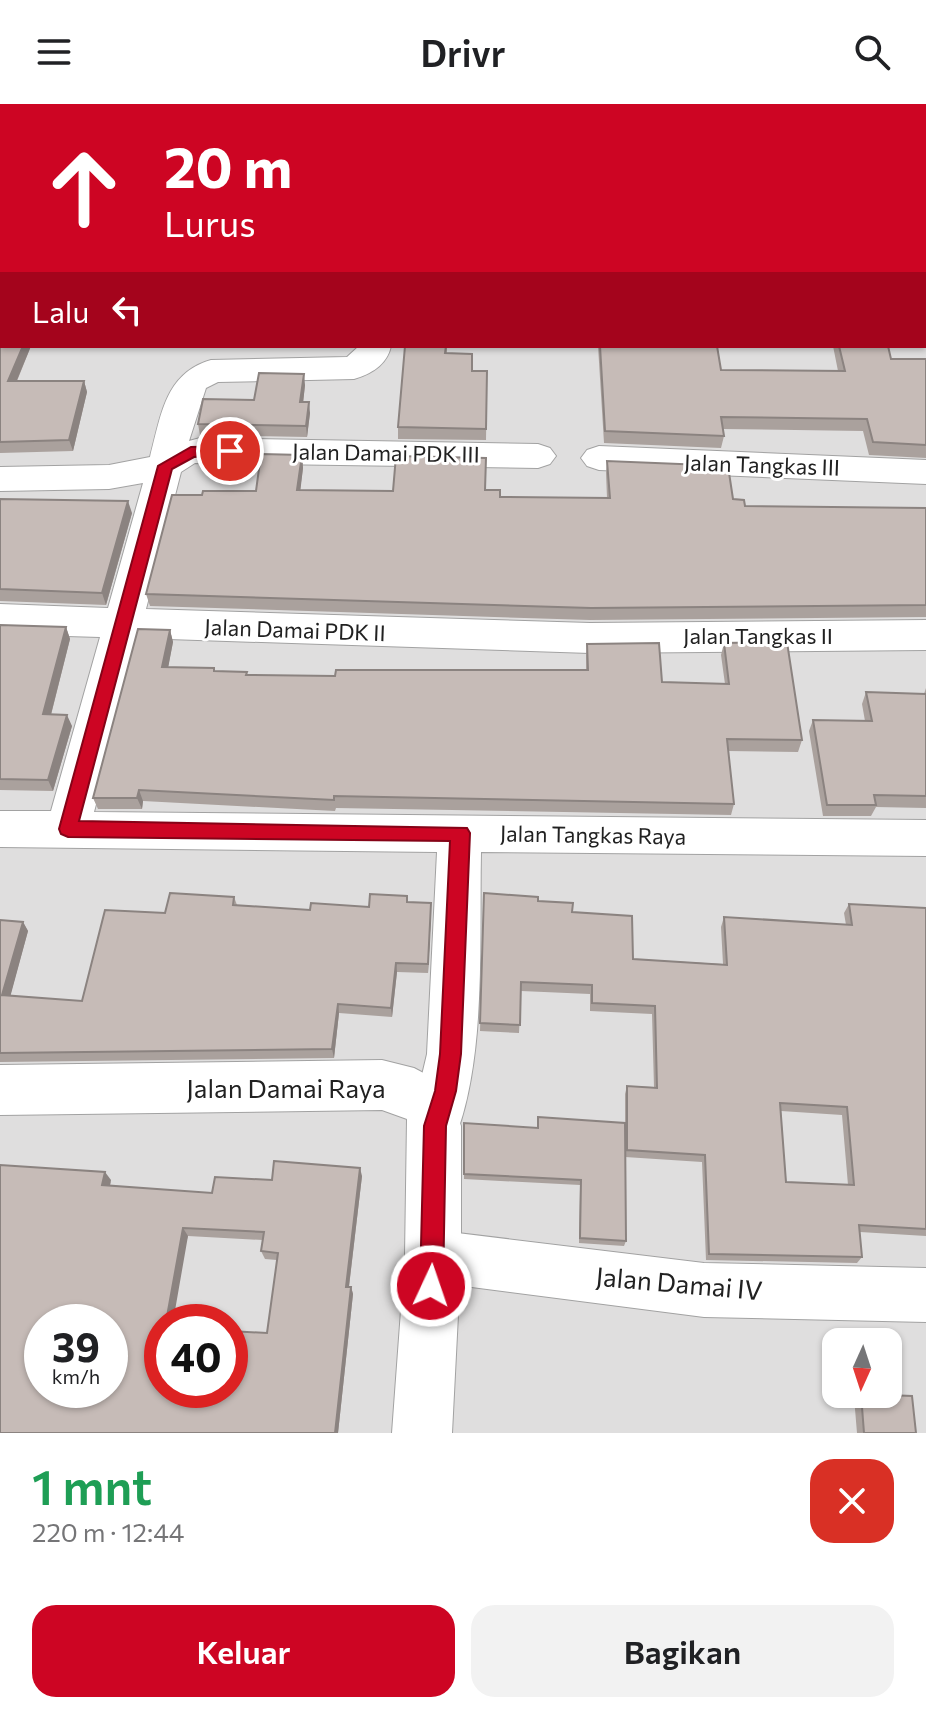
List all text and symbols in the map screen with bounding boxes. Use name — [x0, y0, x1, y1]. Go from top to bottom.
icon: menu — [32, 30, 76, 74]
text: Drivr — [421, 30, 505, 74]
icon: search — [850, 30, 894, 74]
text: 20 m — [164, 131, 292, 200]
icon: ahead — [32, 136, 136, 240]
text: Lurus — [164, 200, 256, 244]
icon: left — [105, 288, 149, 332]
text: Lalu — [32, 292, 89, 329]
pin — [196, 417, 264, 485]
icon: arrive — [208, 429, 252, 473]
street label: Jalan Damai PDK III — [292, 437, 480, 468]
street label: Jalan Tangkas III — [684, 448, 841, 481]
street label: Jalan Damai PDK II — [204, 613, 386, 646]
street label: Jalan Tangkas II — [683, 622, 833, 649]
street label: Jalan Tangkas Raya — [500, 819, 686, 850]
street label: Jalan Damai Raya — [186, 1072, 386, 1103]
position arrow — [389, 1244, 473, 1328]
street label: Jalan Damai IV — [595, 1260, 764, 1305]
speed limit sign: 40 — [144, 1304, 248, 1408]
text: 39 — [52, 1321, 100, 1370]
north arrow — [822, 1328, 902, 1408]
map controls — [822, 1328, 902, 1408]
text: km/h — [52, 1364, 100, 1388]
text: 1 mnt — [32, 1456, 152, 1515]
button: close — [810, 1459, 894, 1543]
text: 220 m · 12:44 — [32, 1516, 184, 1547]
button: Keluar — [32, 1605, 455, 1697]
button: Bagikan — [471, 1605, 894, 1697]

